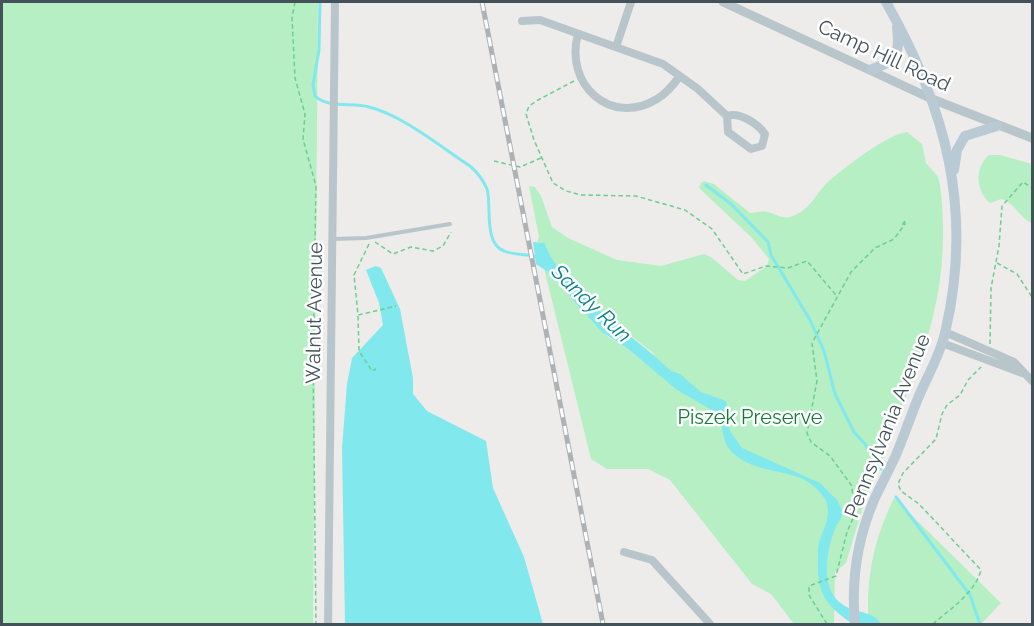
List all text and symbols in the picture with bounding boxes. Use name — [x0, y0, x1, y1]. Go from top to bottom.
street label: Camp Hill Road — [814, 15, 954, 97]
street label: Walnut Avenue — [302, 242, 328, 384]
water label: Sandy Run — [546, 260, 636, 348]
street label: Pennsylvania Avenue — [840, 331, 936, 521]
park label: Piszek Preserve — [678, 406, 822, 430]

